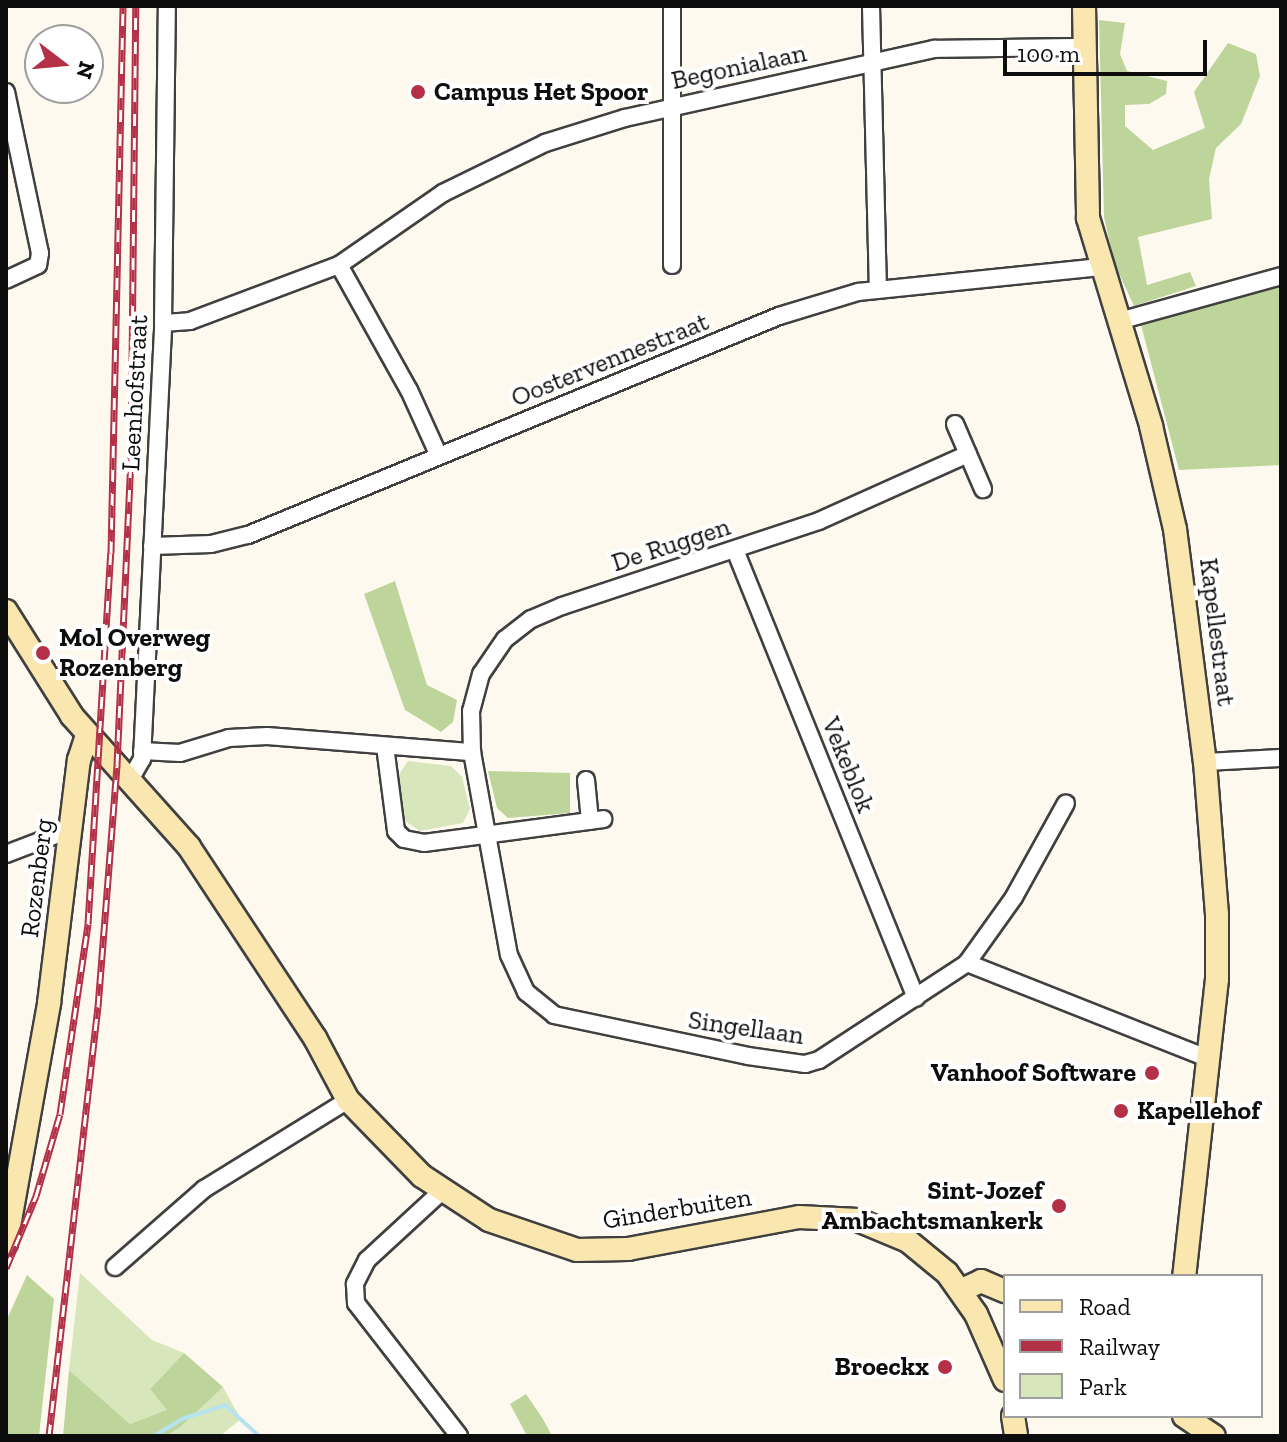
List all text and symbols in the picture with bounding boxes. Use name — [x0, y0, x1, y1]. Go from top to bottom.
north arrow — [24, 24, 104, 104]
scale bar — [1007, 24, 1211, 74]
street label: Begonialaan — [669, 37, 809, 97]
text: 100 m — [1017, 39, 1080, 68]
text: N — [70, 58, 101, 82]
place label: Campus Het Spoor — [434, 76, 649, 108]
marker: Campus Het Spoor — [409, 83, 427, 101]
street label: Oostervennestraat — [507, 306, 713, 414]
street label: Leenhofstraat — [115, 314, 155, 472]
street label: De Ruggen — [608, 511, 734, 579]
street label: Kapellestraat — [1192, 556, 1242, 708]
place label: Mol Overweg Rozenberg — [59, 622, 210, 684]
marker: Mol Overweg Rozenberg — [34, 644, 52, 662]
street label: Vekeblok — [815, 713, 881, 817]
street label: Rozenberg — [14, 817, 60, 939]
street label: Singellaan — [686, 1004, 806, 1052]
place label: Vanhoof Software — [931, 1057, 1136, 1089]
marker: Vanhoof Software — [1143, 1064, 1161, 1082]
place label: Kapellehof — [1137, 1095, 1260, 1127]
marker: Kapellehof — [1112, 1102, 1130, 1120]
place label: Sint-Jozef Ambachtsmankerk — [821, 1175, 1043, 1236]
street label: Ginderbuiten — [600, 1182, 754, 1236]
marker: Sint-Jozef Ambachtsmankerk — [1050, 1197, 1068, 1215]
legend — [1003, 1274, 1263, 1418]
text: Road — [1079, 1292, 1131, 1321]
text: Railway — [1079, 1332, 1160, 1361]
place label: Broeckx — [835, 1351, 929, 1383]
marker: Broeckx — [936, 1358, 954, 1376]
text: Park — [1079, 1372, 1127, 1401]

